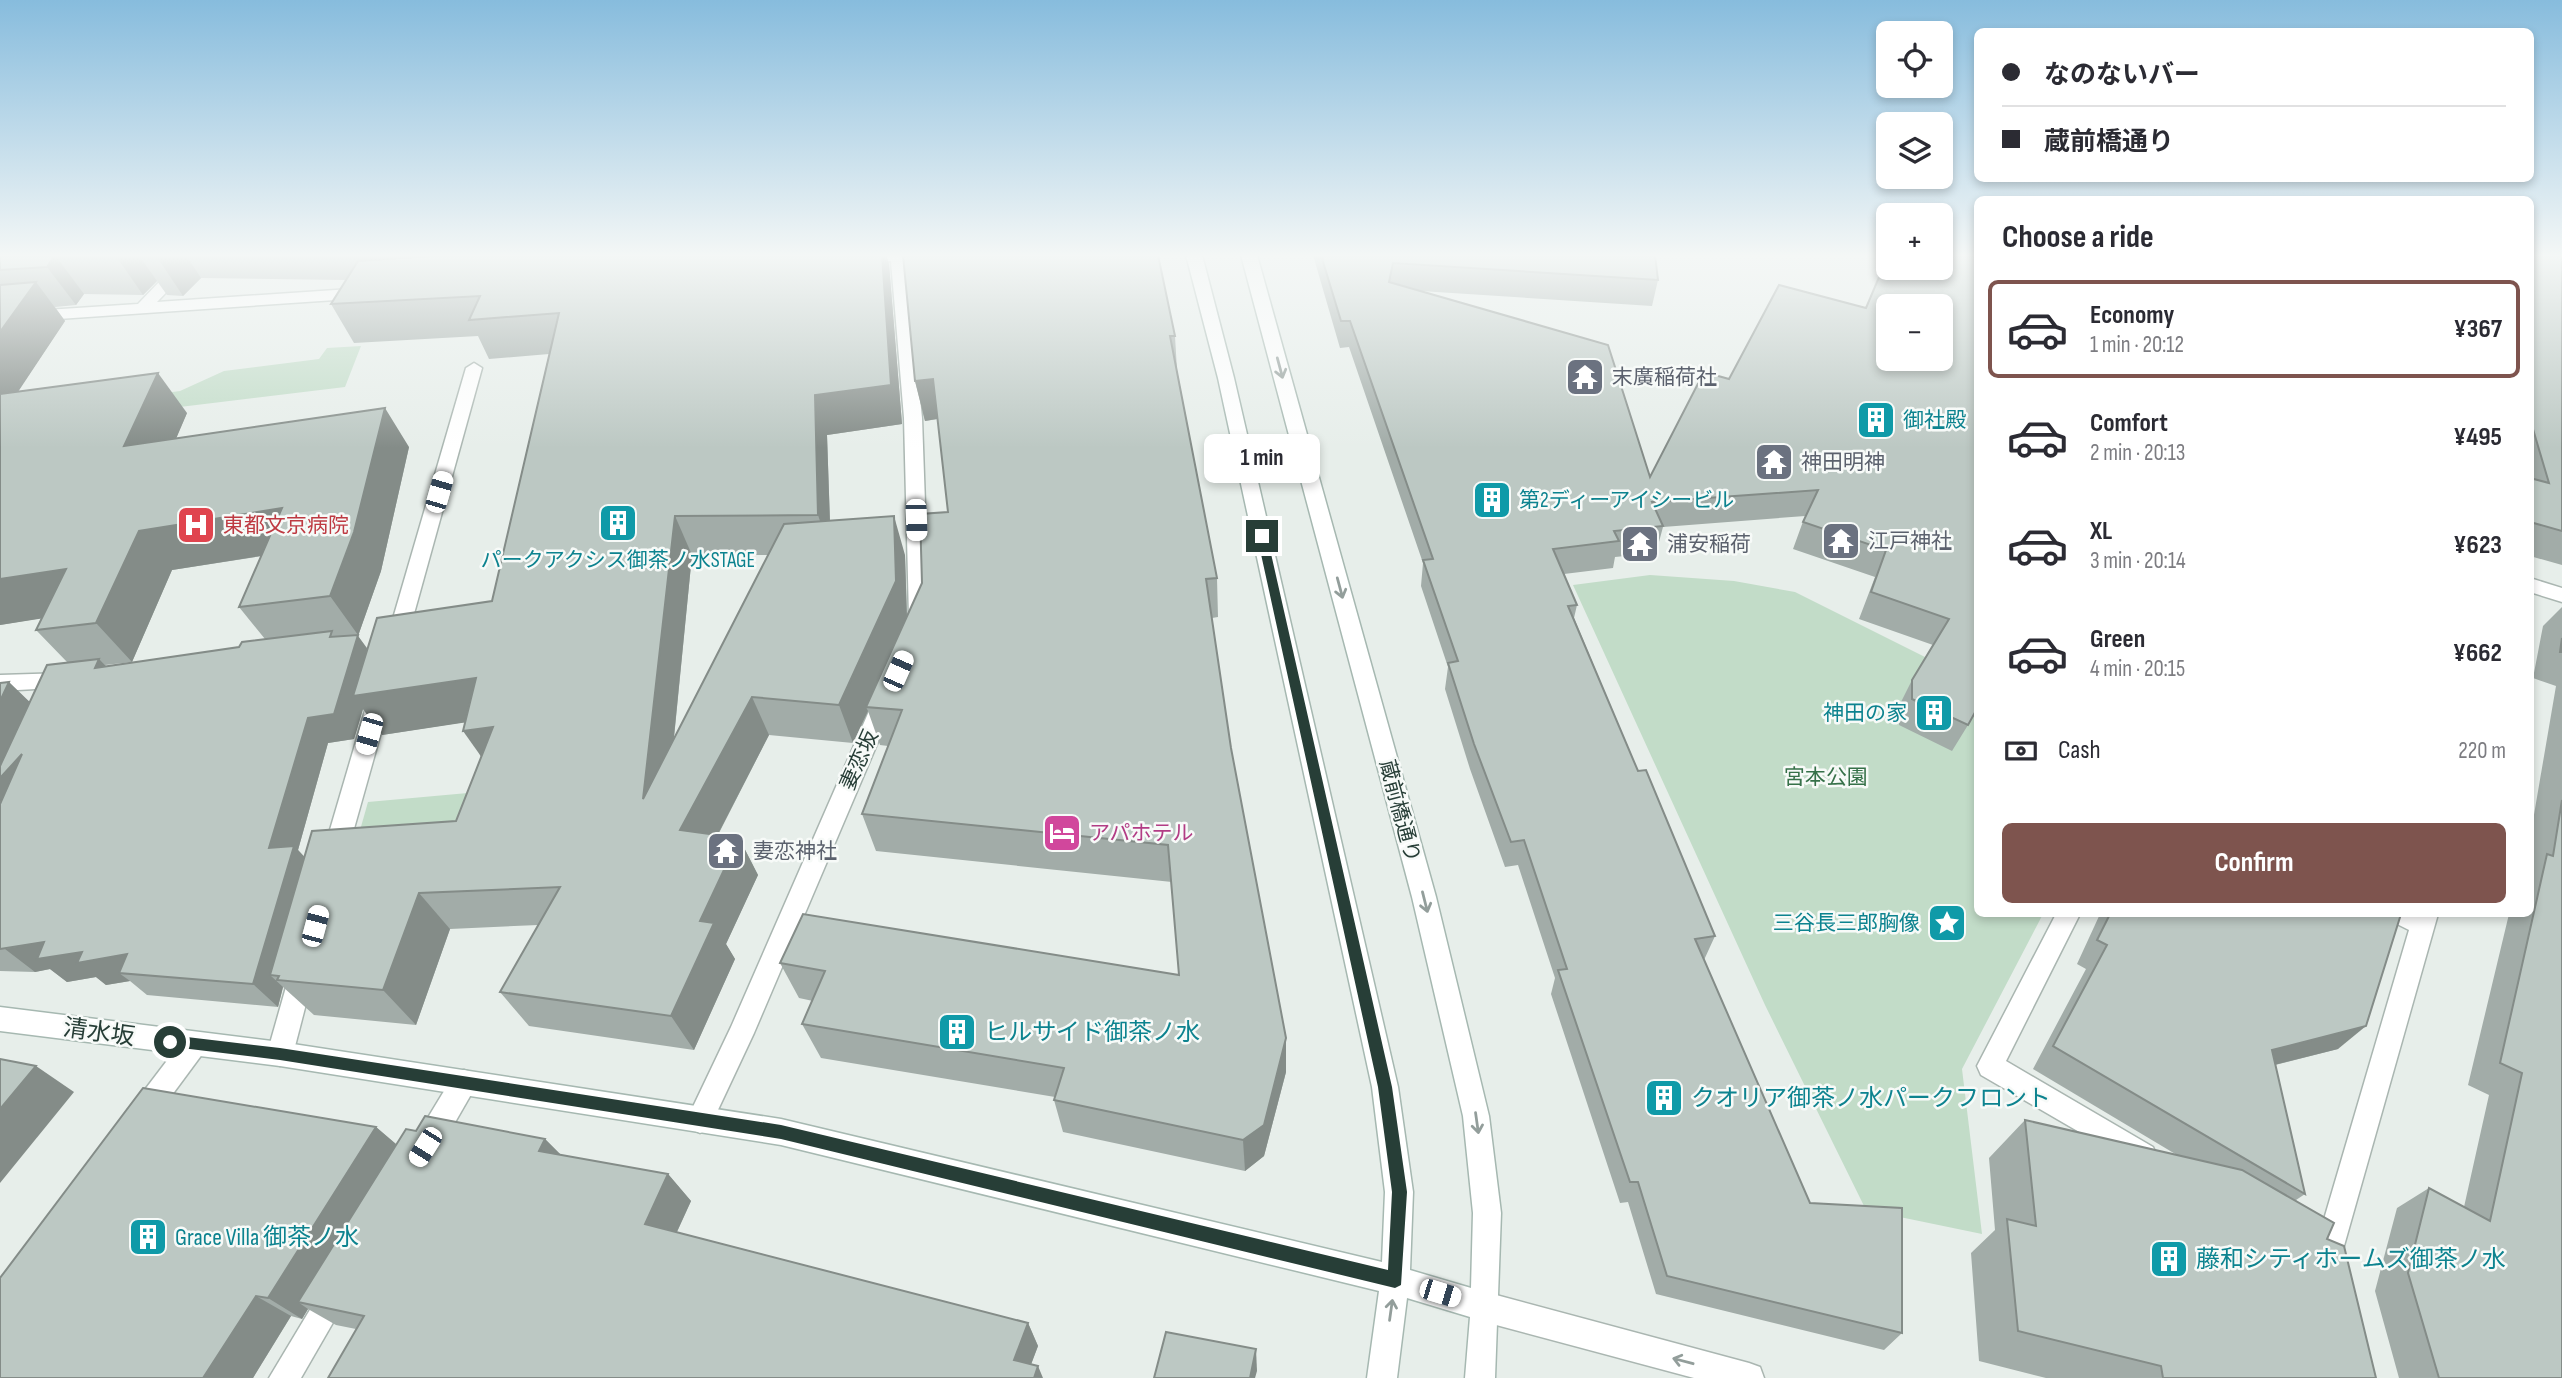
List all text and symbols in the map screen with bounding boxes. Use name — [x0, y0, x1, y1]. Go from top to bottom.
map controls — [1876, 21, 1953, 371]
button: locate — [1876, 21, 1953, 98]
text: なのないバー — [2044, 60, 2200, 91]
button: layers — [1876, 112, 1953, 189]
text: 蔵前橋通り — [2044, 127, 2174, 158]
button: + — [1876, 203, 1953, 280]
text: Choose a ride — [2002, 218, 2154, 257]
button: − — [1876, 294, 1953, 371]
icon: car — [2006, 298, 2069, 361]
text: Economy — [2090, 300, 2174, 331]
text: ¥367 — [2453, 314, 2502, 345]
text: 1 min · 20:12 — [2090, 331, 2184, 359]
one-way arrow — [1274, 356, 1287, 379]
temple icon: 末廣稲荷社 — [1564, 356, 1606, 398]
place label: 末廣稲荷社 — [1612, 365, 1717, 390]
building icon: 御社殿 — [1855, 399, 1897, 441]
icon: car — [2006, 406, 2069, 469]
place label: 御社殿 — [1903, 408, 1966, 433]
text: Comfort — [2090, 408, 2168, 439]
text: ¥495 — [2453, 422, 2502, 453]
callout: 1 min — [1204, 434, 1320, 484]
text: 2 min · 20:13 — [2090, 439, 2185, 467]
temple icon: 神田明神 — [1753, 441, 1795, 483]
text: 1 min — [1241, 444, 1283, 472]
place label: 神田明神 — [1801, 450, 1885, 475]
car — [424, 469, 455, 515]
building icon: 第2ディーアイシービル — [1471, 479, 1513, 521]
place label: 第2ディーアイシービル — [1519, 488, 1734, 513]
car — [905, 499, 928, 541]
building icon: パークアクシス御茶ノ水STAGE — [597, 502, 639, 544]
hospital icon: 東都文京病院 — [175, 504, 217, 546]
place label: 東都文京病院 — [223, 513, 349, 538]
icon: car — [2006, 514, 2069, 577]
text: XL — [2090, 516, 2112, 547]
route end — [1246, 520, 1278, 552]
temple icon: 江戸神社 — [1820, 520, 1862, 562]
temple icon: 浦安稲荷 — [1619, 523, 1661, 565]
place label: 江戸神社 — [1868, 529, 1952, 554]
text: ¥623 — [2453, 530, 2502, 561]
place label: 浦安稲荷 — [1667, 532, 1751, 557]
text: 3 min · 20:14 — [2090, 547, 2186, 575]
place label: パークアクシス御茶ノ水STAGE — [481, 548, 755, 573]
one-way arrow — [1334, 576, 1347, 598]
icon: car — [2006, 622, 2069, 685]
text: Green — [2090, 624, 2145, 655]
text: ¥662 — [2453, 638, 2502, 669]
car — [880, 648, 917, 694]
text: 4 min · 20:15 — [2090, 655, 2185, 683]
building icon: 神田の家 — [1913, 692, 1955, 734]
place label: 神田の家 — [1823, 701, 1907, 726]
car — [354, 711, 385, 757]
street label: 妻恋坂 — [835, 726, 884, 794]
icon: cash — [2002, 732, 2040, 770]
text: Cash — [2058, 735, 2101, 766]
text: 220 m — [2458, 737, 2506, 765]
street label: 蔵前橋通り — [1374, 757, 1425, 865]
park label: 宮本公園 — [1784, 765, 1868, 790]
hotel icon: アパホテル — [1041, 812, 1083, 854]
place label: アパホテル — [1089, 821, 1194, 846]
button: Confirm — [2002, 823, 2506, 903]
temple icon: 妻恋神社 — [705, 830, 747, 872]
place label: 妻恋神社 — [753, 839, 837, 864]
one-way arrow — [1419, 890, 1432, 913]
place icon: 三谷長三郎胸像 — [1926, 902, 1968, 944]
car — [300, 903, 331, 949]
place label: 三谷長三郎胸像 — [1773, 911, 1920, 936]
building icon: ヒルサイド御茶ノ水 — [936, 1011, 978, 1053]
street label: 清水坂 — [61, 1013, 137, 1052]
place label: ヒルサイド御茶ノ水 — [984, 1018, 1200, 1047]
route start — [154, 1026, 186, 1058]
building icon: クオリア御茶ノ水パークフロント — [1643, 1077, 1685, 1119]
place label: クオリア御茶ノ水パークフロント — [1691, 1084, 2051, 1113]
one-way arrow — [1471, 1111, 1484, 1134]
car — [405, 1124, 446, 1170]
building icon: Grace Villa 御茶ノ水 — [127, 1216, 169, 1258]
place label: Grace Villa 御茶ノ水 — [175, 1223, 359, 1252]
building icon: 藤和シティホームズ御茶ノ水 — [2148, 1238, 2190, 1280]
place label: 藤和シティホームズ御茶ノ水 — [2196, 1245, 2506, 1274]
car — [1417, 1277, 1464, 1309]
one-way arrow — [1385, 1300, 1398, 1322]
one-way arrow — [1672, 1354, 1695, 1367]

